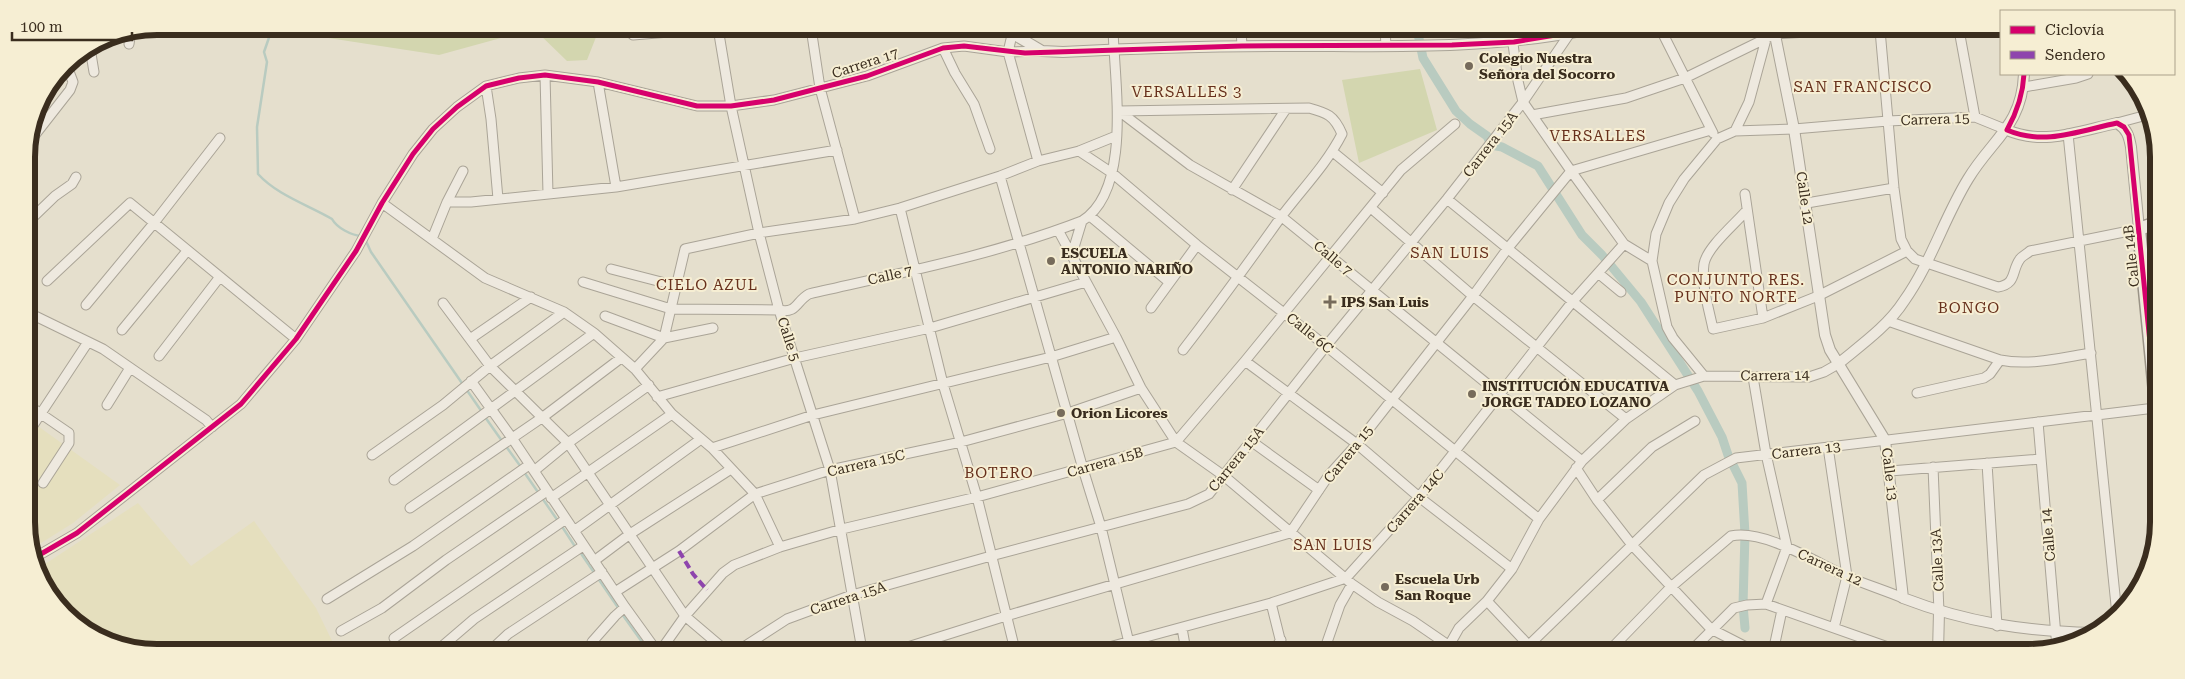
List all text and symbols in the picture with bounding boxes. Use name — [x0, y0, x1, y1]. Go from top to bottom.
scale bar — [12, 10, 132, 42]
legend — [2000, 10, 2175, 75]
text: 100 m — [20, 18, 63, 36]
text: Ciclovía — [2045, 21, 2104, 39]
street label: Carrera 17 — [830, 45, 900, 81]
text: Sendero — [2045, 46, 2106, 64]
place label: Colegio Nuestra Señora del Socorro — [1479, 50, 1615, 82]
marker: Colegio Nuestra Señora del Socorro — [1463, 60, 1475, 72]
district label: SAN FRANCISCO — [1794, 78, 1932, 96]
district label: VERSALLES 3 — [1131, 83, 1243, 101]
street label: Carrera 15A — [1459, 108, 1521, 180]
street label: Carrera 15 — [1900, 110, 1970, 128]
district label: VERSALLES — [1550, 127, 1646, 145]
street label: Calle 12 — [1793, 171, 1817, 226]
street label: Calle 14B — [2120, 224, 2142, 288]
street label: Calle 7 — [1310, 237, 1356, 279]
district label: SAN LUIS — [1410, 244, 1490, 262]
place label: ESCUELA ANTONIO NARIÑO — [1061, 245, 1193, 277]
marker: ESCUELA ANTONIO NARIÑO — [1045, 255, 1057, 267]
street label: Calle 7 — [866, 262, 914, 288]
district label: CONJUNTO RES. PUNTO NORTE — [1667, 271, 1805, 306]
district label: CIELO AZUL — [656, 276, 758, 294]
place label: IPS San Luis — [1341, 294, 1429, 310]
marker: IPS San Luis — [1323, 295, 1337, 309]
district label: BONGO — [1938, 299, 2000, 317]
street label: Calle 6C — [1283, 309, 1337, 357]
street label: Calle 5 — [774, 315, 804, 363]
street label: Carrera 14 — [1740, 366, 1810, 384]
place label: INSTITUCIÓN EDUCATIVA JORGE TADEO LOZANO — [1482, 378, 1669, 410]
marker: INSTITUCIÓN EDUCATIVA JORGE TADEO LOZANO — [1466, 388, 1478, 400]
place label: Orion Licores — [1071, 405, 1168, 421]
marker: Orion Licores — [1055, 407, 1067, 419]
street label: Carrera 15 — [1320, 422, 1376, 486]
street label: Carrera 15A — [1205, 423, 1267, 495]
street label: Carrera 13 — [1771, 438, 1841, 462]
street label: Carrera 15B — [1065, 443, 1145, 481]
street label: Carrera 15C — [826, 446, 906, 480]
street label: Calle 13 — [1879, 447, 1901, 502]
district label: BOTERO — [964, 464, 1034, 482]
street label: Carrera 14C — [1383, 466, 1447, 536]
street label: Calle 14 — [2038, 508, 2058, 562]
street label: Calle 13A — [1927, 528, 1947, 592]
district label: SAN LUIS — [1293, 536, 1373, 554]
street label: Carrera 12 — [1795, 545, 1865, 589]
place label: Escuela Urb San Roque — [1395, 571, 1480, 603]
street label: Carrera 15A — [808, 578, 888, 618]
marker: Escuela Urb San Roque — [1379, 581, 1391, 593]

